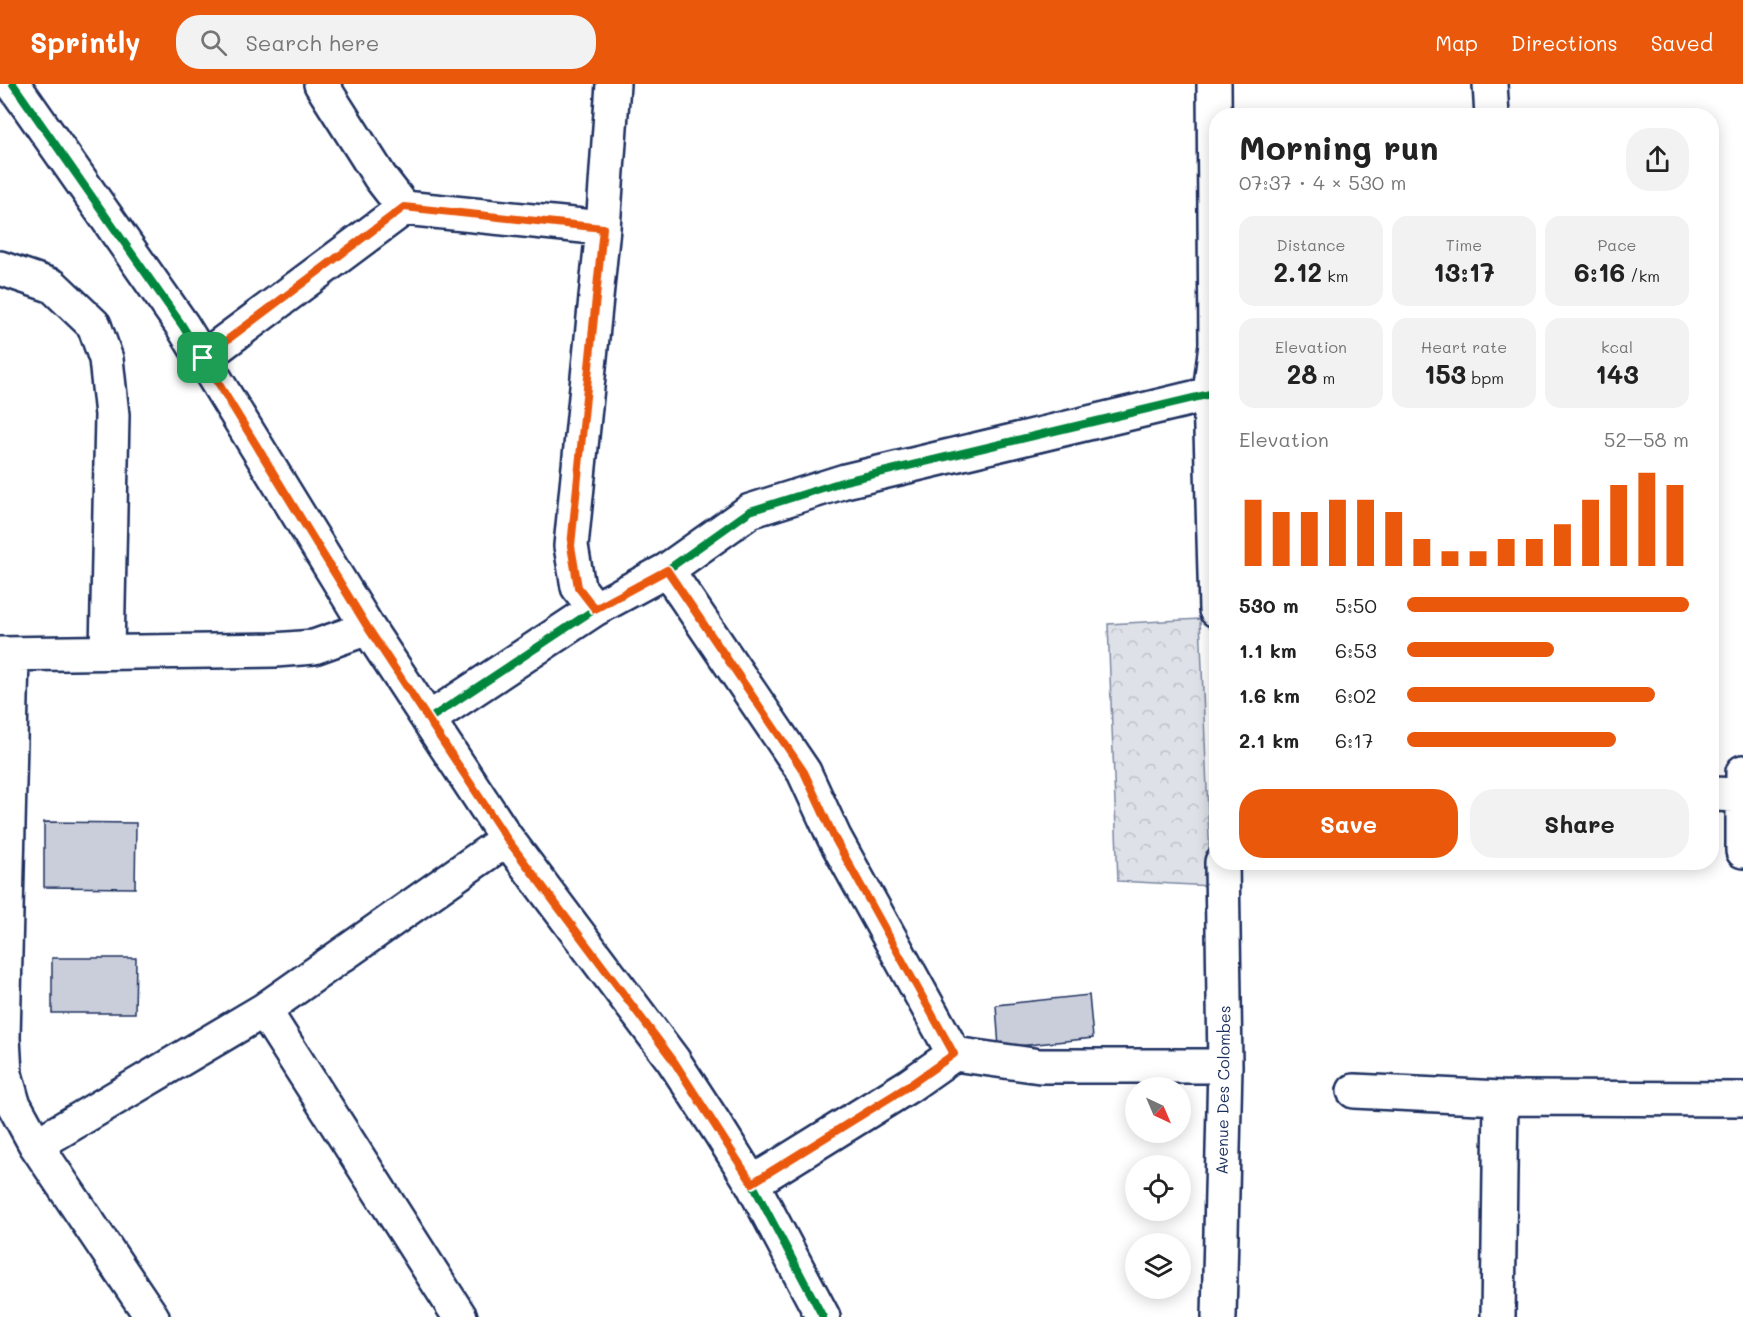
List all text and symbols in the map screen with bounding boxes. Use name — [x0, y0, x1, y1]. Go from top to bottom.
search box — [176, 15, 596, 69]
text: Sprintly — [30, 24, 140, 60]
icon: search — [197, 26, 230, 59]
text: Search here — [245, 28, 379, 57]
text: Map — [1435, 29, 1478, 56]
text: Directions — [1511, 29, 1618, 56]
text: Saved — [1651, 29, 1713, 56]
text: Morning run — [1239, 125, 1439, 168]
button: share — [1626, 128, 1689, 191]
text: 07:37 · 4 × 530 m — [1239, 169, 1406, 195]
text: Distance — [1277, 234, 1345, 255]
text: Time — [1446, 234, 1482, 255]
text: Pace — [1597, 234, 1637, 255]
text: 2.12 — [1274, 255, 1322, 289]
text: 13:17 — [1433, 255, 1495, 289]
text: 6:16 — [1574, 255, 1625, 289]
text: km — [1322, 265, 1348, 286]
text: /km — [1625, 265, 1660, 286]
pin — [177, 332, 228, 383]
text: Elevation — [1275, 336, 1347, 357]
text: Heart rate — [1421, 336, 1507, 357]
text: kcal — [1601, 336, 1633, 357]
icon: arrive — [186, 341, 219, 374]
text: 28 — [1287, 357, 1317, 391]
text: 153 — [1424, 357, 1466, 391]
text: 143 — [1595, 357, 1639, 391]
text: m — [1317, 367, 1335, 388]
text: bpm — [1466, 367, 1504, 388]
text: Elevation — [1239, 426, 1329, 452]
text: 52–58 m — [1604, 426, 1689, 452]
text: 530 m — [1239, 592, 1299, 618]
text: 5:50 — [1335, 592, 1377, 618]
text: 1.1 km — [1239, 637, 1297, 663]
text: 6:53 — [1335, 637, 1377, 663]
text: 1.6 km — [1239, 682, 1300, 708]
text: 6:02 — [1335, 682, 1377, 708]
text: 2.1 km — [1239, 727, 1299, 753]
text: 6:17 — [1335, 727, 1373, 753]
button: Save — [1239, 789, 1458, 858]
button: Share — [1470, 789, 1689, 858]
street label: Avenue Des Colombes — [1211, 1005, 1234, 1175]
north arrow — [1125, 1077, 1191, 1143]
map controls — [1125, 1077, 1191, 1299]
button: locate — [1125, 1155, 1191, 1221]
button: layers — [1125, 1233, 1191, 1299]

